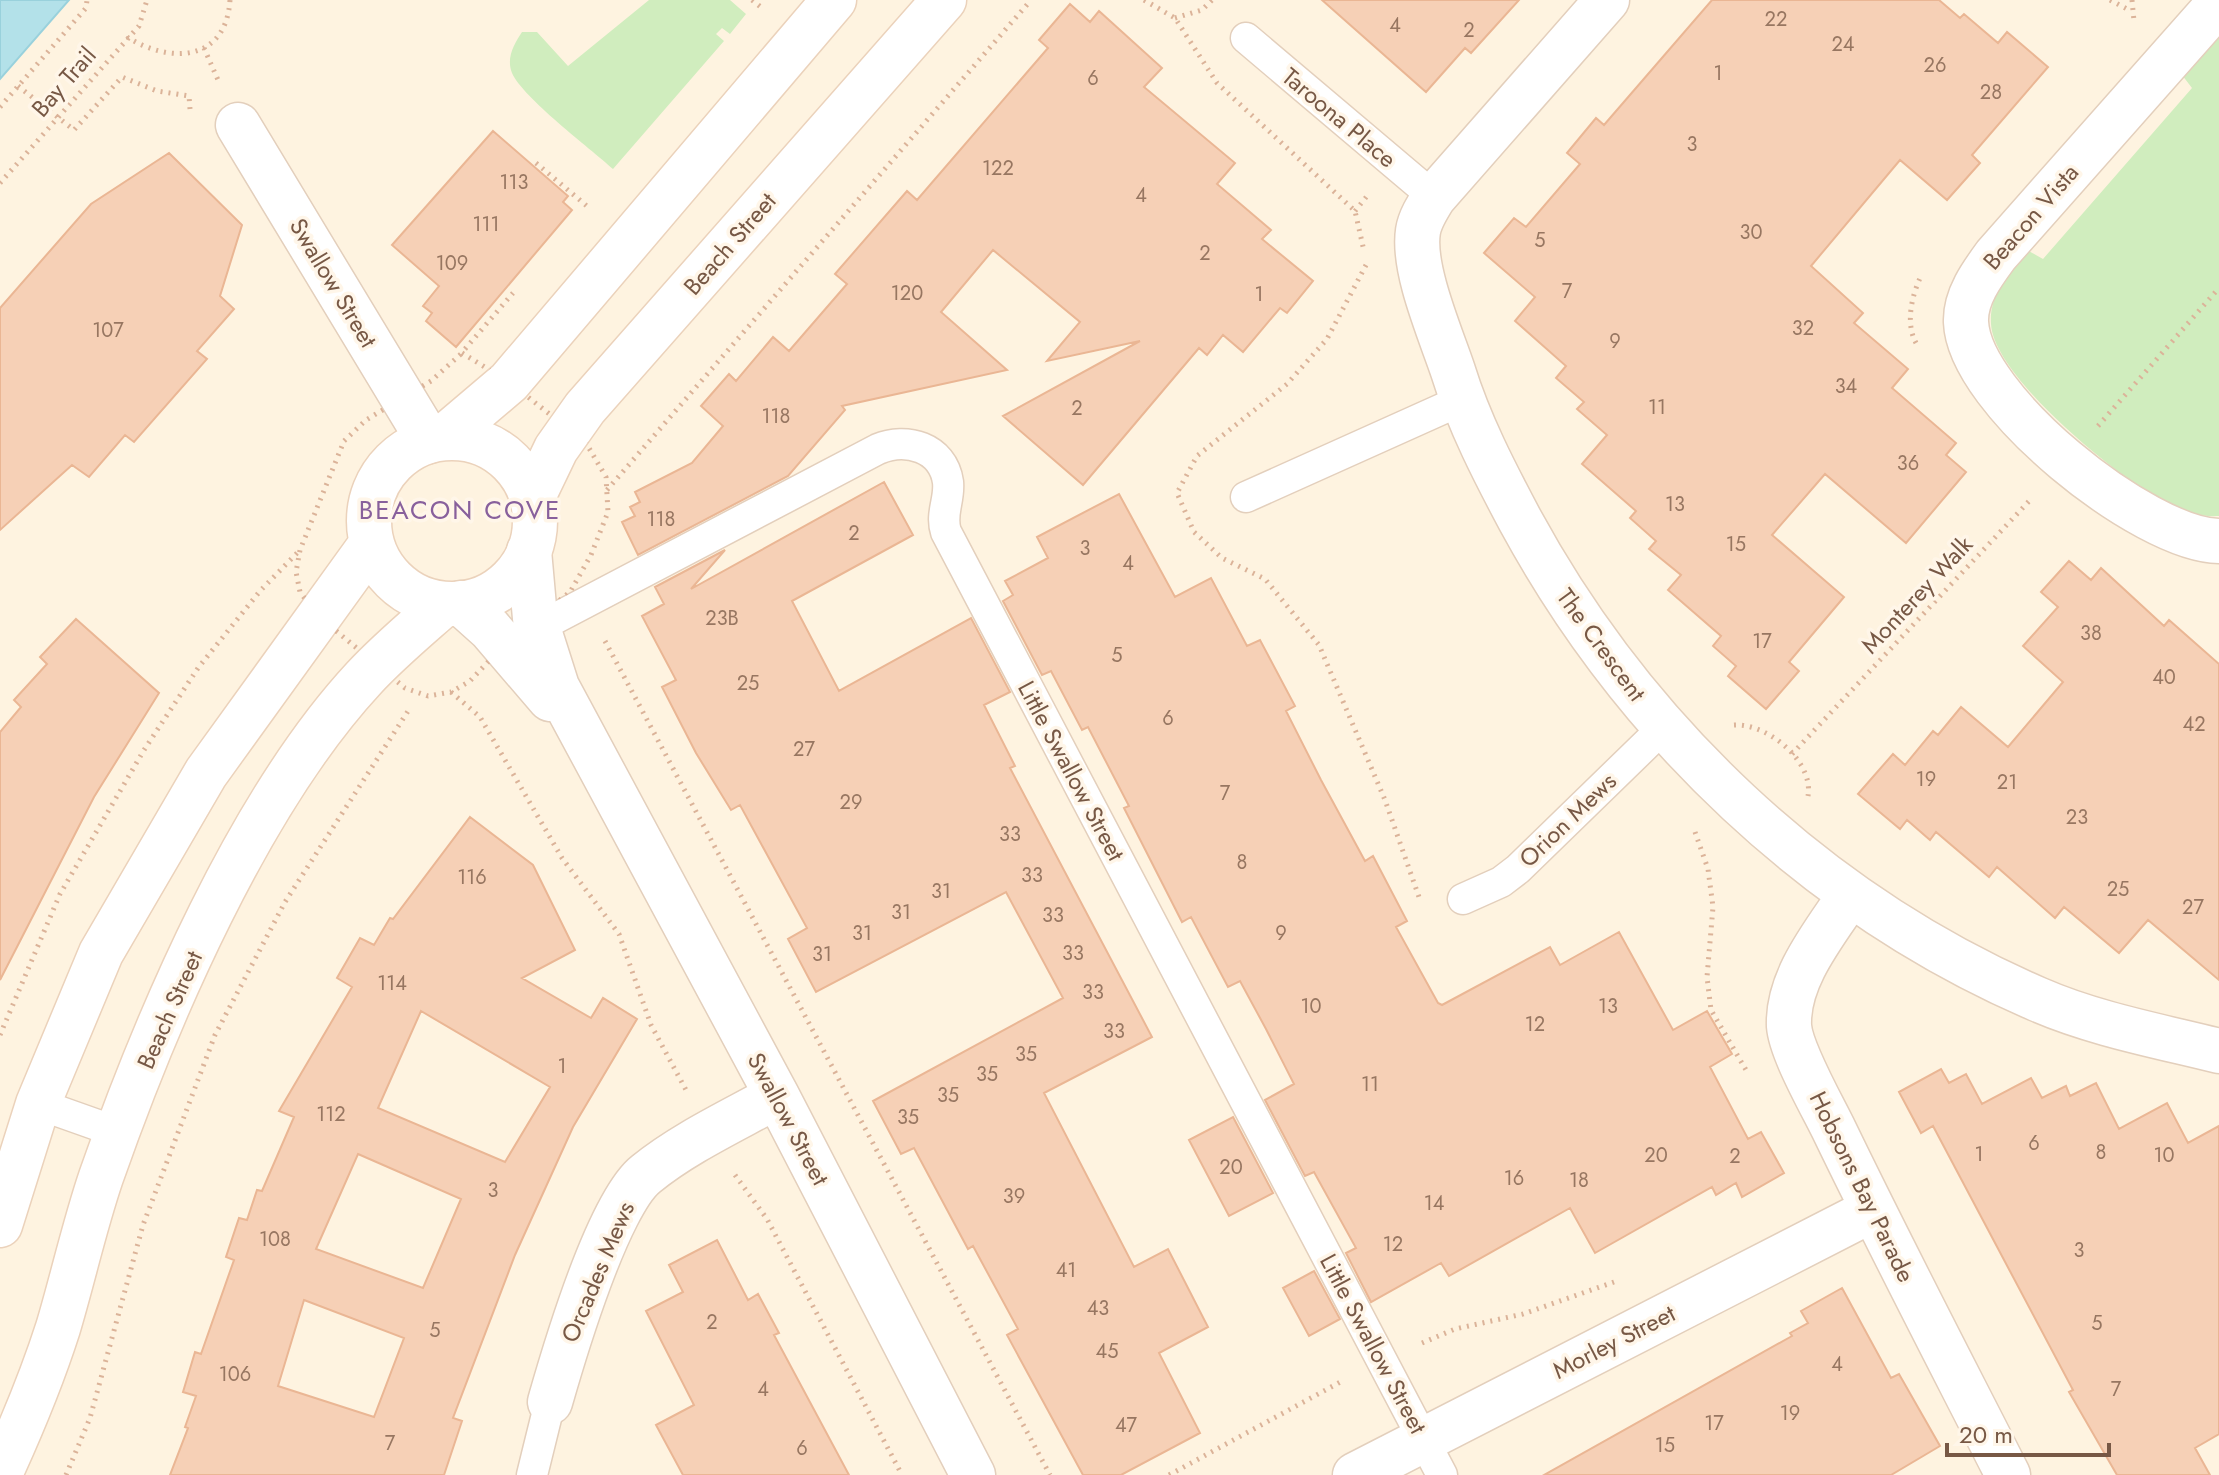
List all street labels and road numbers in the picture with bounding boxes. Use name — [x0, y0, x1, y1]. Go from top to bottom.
street label: Bay Trail — [23, 39, 104, 125]
street label: Taroona Place — [1275, 59, 1404, 176]
street label: Beacon Vista — [1975, 156, 2087, 277]
street label: Beach Street — [675, 185, 784, 303]
street label: Swallow Street — [281, 211, 386, 354]
street label: Monterey Walk — [1853, 528, 1981, 661]
street label: The Crescent — [1548, 581, 1654, 709]
street label: Little Swallow Street — [1009, 675, 1134, 867]
street label: Orion Mews — [1511, 764, 1624, 875]
street label: Beach Street — [128, 945, 211, 1074]
street label: Swallow Street — [739, 1046, 838, 1191]
street label: Hobsons Bay Parade — [1801, 1085, 1924, 1288]
street label: Orcades Mews — [552, 1196, 643, 1348]
street label: Little Swallow Street — [1311, 1248, 1436, 1440]
street label: Morley Street — [1546, 1296, 1681, 1387]

